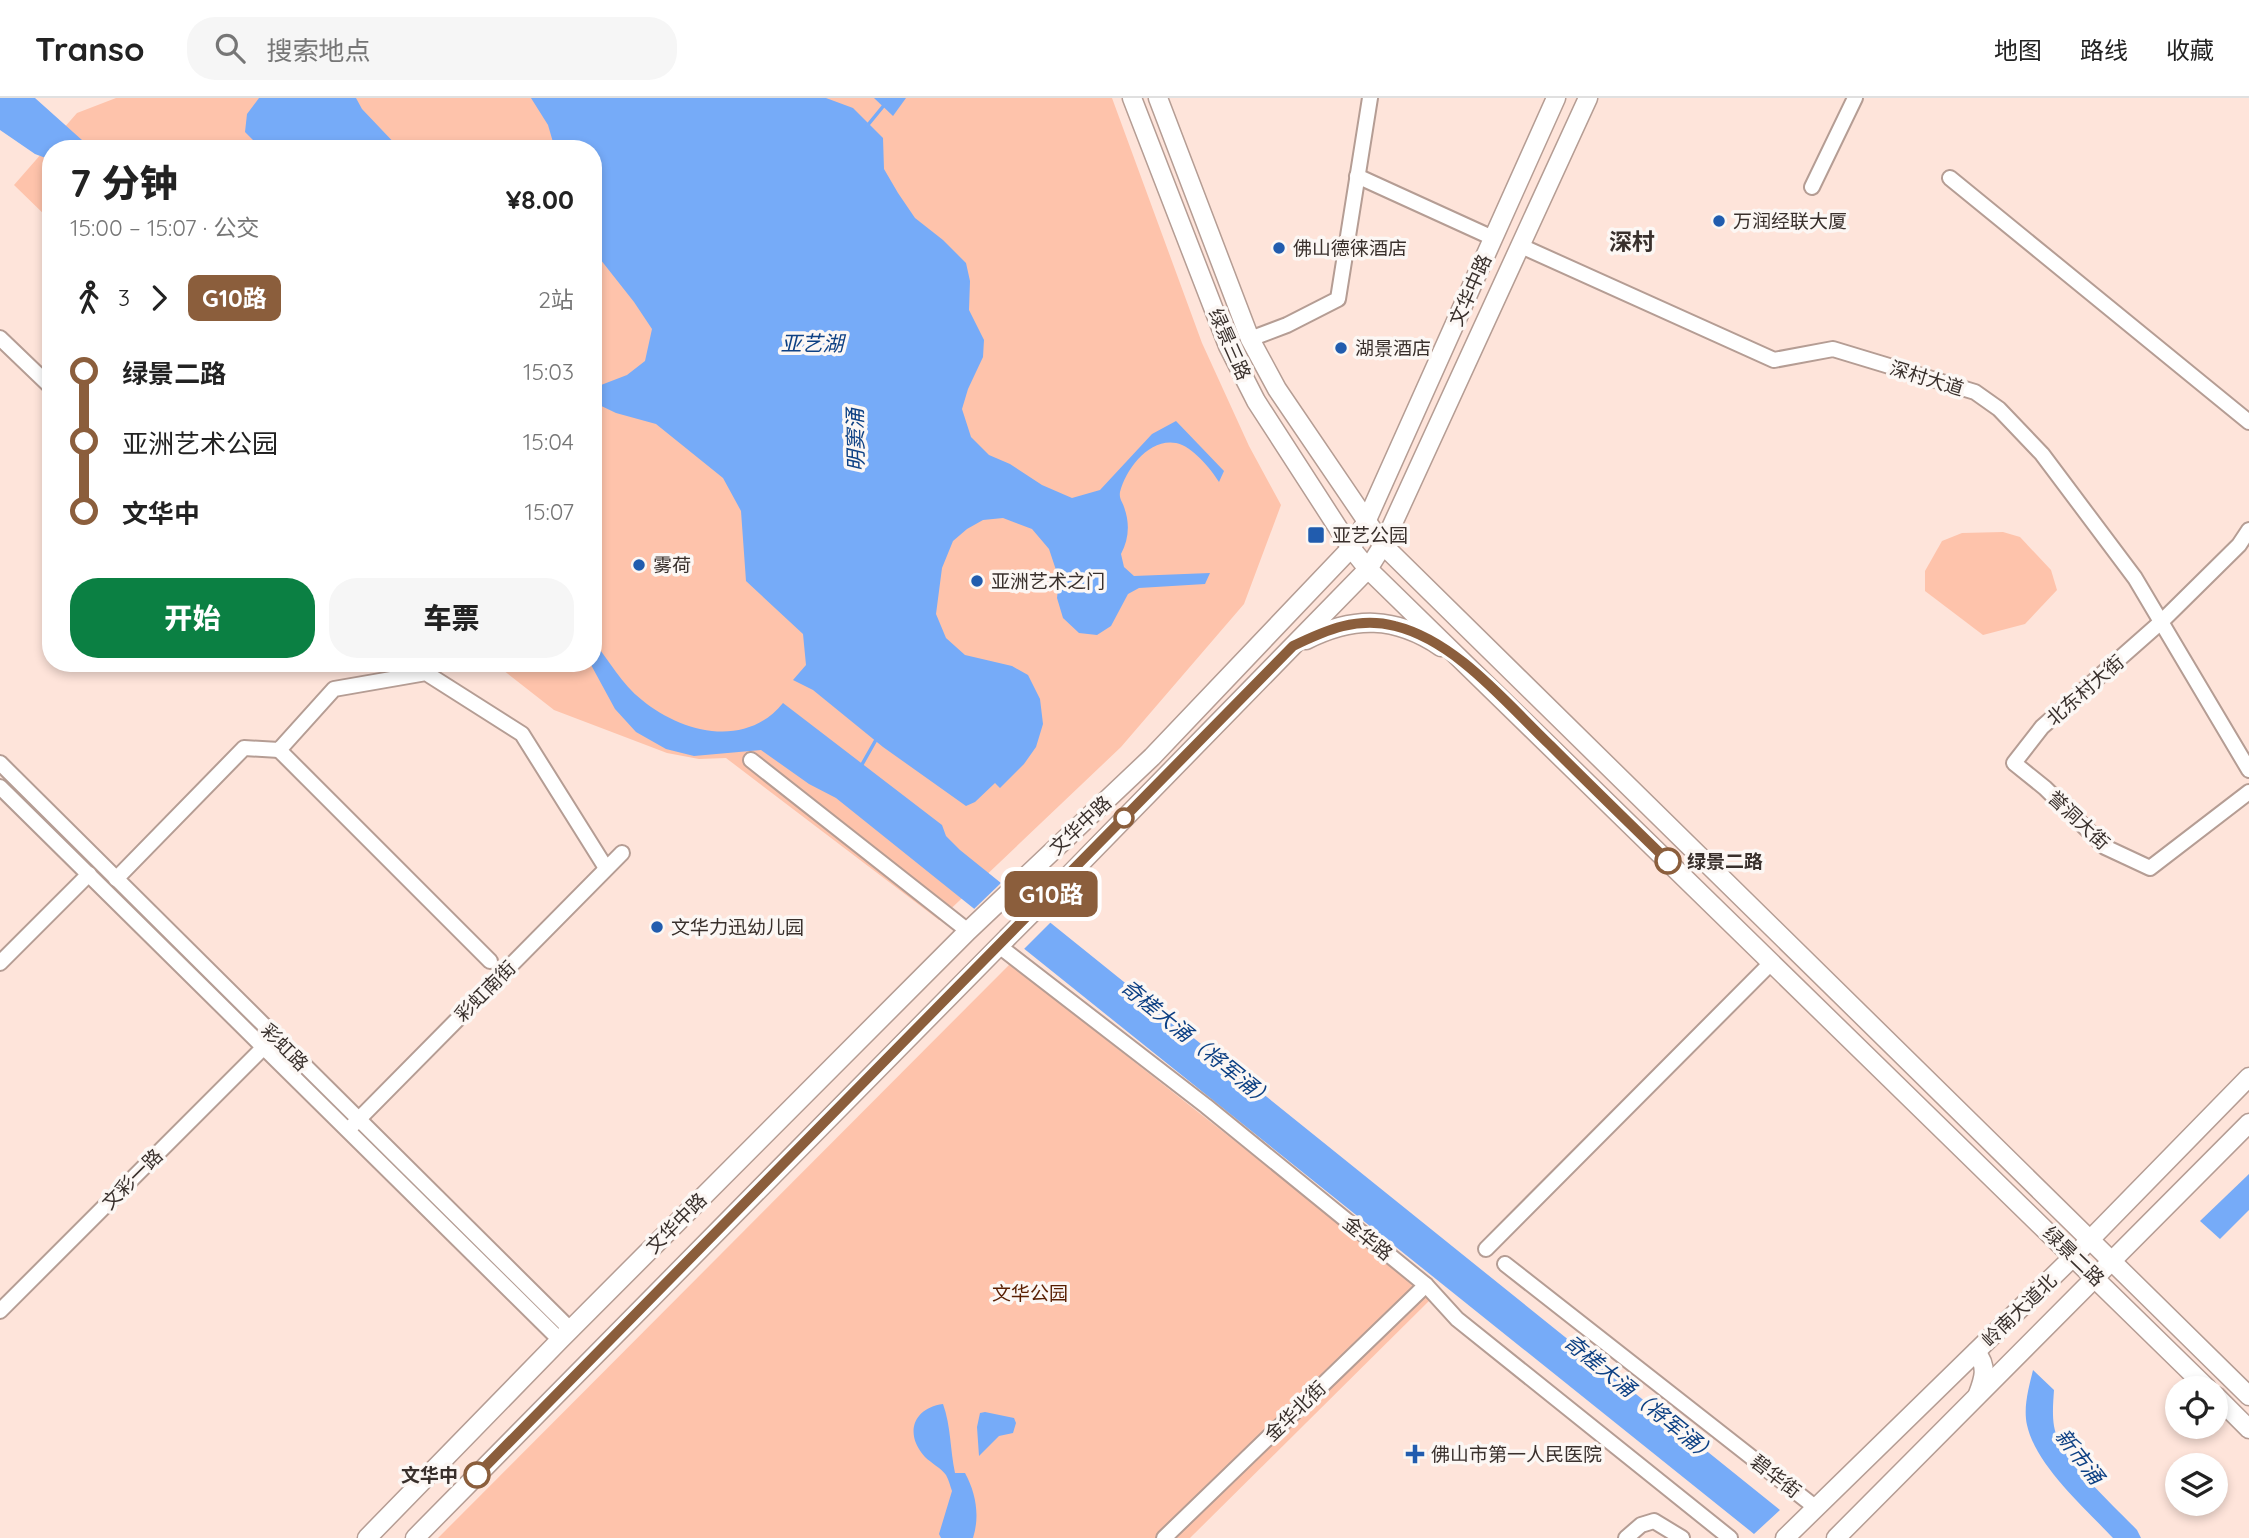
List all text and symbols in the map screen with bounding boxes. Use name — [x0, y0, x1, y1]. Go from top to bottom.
search box — [187, 17, 677, 80]
text: Transo — [35, 28, 145, 69]
icon: search — [211, 29, 249, 67]
text: 搜索地点 — [267, 34, 371, 67]
text: 地图 — [1994, 35, 2042, 65]
text: 路线 — [2080, 35, 2128, 65]
text: 收藏 — [2166, 35, 2214, 65]
text: 7 分钟 — [70, 159, 178, 207]
text: ¥8.00 — [506, 183, 574, 216]
place label: 万润经联大厦 — [1733, 209, 1847, 233]
text: 15:00 – 15:07 · 公交 — [70, 213, 260, 242]
marker: 万润经联大厦 — [1711, 213, 1727, 229]
district label: 深村 — [1609, 227, 1655, 256]
place label: 佛山德徕酒店 — [1293, 236, 1407, 260]
marker: 佛山德徕酒店 — [1271, 240, 1287, 256]
street label: 文华中路 — [1444, 250, 1496, 330]
icon: walk — [70, 279, 108, 317]
icon: forward — [140, 279, 178, 317]
text: 3 — [118, 283, 130, 312]
text: G10路 — [202, 283, 267, 313]
text: 2站 — [538, 285, 574, 314]
street label: 绿景三路 — [1204, 304, 1256, 384]
water label: 亚艺湖 — [781, 330, 846, 356]
place label: 湖景酒店 — [1355, 336, 1431, 360]
marker: 湖景酒店 — [1333, 340, 1349, 356]
street label: 深村大道 — [1887, 355, 1967, 401]
text: 绿景二路 — [122, 357, 226, 390]
text: 15:03 — [523, 357, 574, 386]
water label: 明窦涌 — [841, 406, 869, 472]
text: 亚洲艺术公园 — [122, 427, 278, 460]
text: 15:04 — [523, 427, 574, 456]
text: 文华中 — [122, 497, 200, 530]
text: 15:07 — [524, 497, 574, 526]
place label: 亚艺公园 — [1332, 523, 1408, 547]
marker: 亚艺公园 — [1306, 525, 1326, 545]
place label: 雾荷 — [653, 553, 691, 577]
marker: 雾荷 — [631, 557, 647, 573]
place label: 亚洲艺术之门 — [991, 569, 1105, 593]
marker: 亚洲艺术之门 — [969, 573, 985, 589]
button: 开始 — [70, 578, 315, 658]
button: 车票 — [329, 578, 574, 658]
street label: 北东村大街 — [2041, 650, 2129, 730]
street label: 誉洞大街 — [2043, 785, 2115, 855]
street label: 文华中路 — [1044, 790, 1116, 860]
unlabelled marker — [1114, 808, 1134, 828]
marker: 绿景二路 — [1655, 848, 1681, 874]
place label: 绿景二路 — [1687, 849, 1763, 873]
line badge: G10路 — [1002, 871, 1100, 917]
text: G10路 — [1019, 879, 1083, 909]
place label: 文华力迅幼儿园 — [671, 915, 804, 939]
marker: 文华力迅幼儿园 — [649, 919, 665, 935]
street label: 彩虹南街 — [450, 956, 520, 1026]
water label: 奇槎大涌（将军涌） — [1116, 973, 1280, 1113]
street label: 彩虹路 — [256, 1018, 314, 1076]
street label: 文彩一路 — [97, 1144, 167, 1214]
street label: 文华中路 — [641, 1188, 711, 1258]
street label: 金华路 — [1338, 1211, 1398, 1265]
street label: 绿景二路 — [2038, 1221, 2110, 1291]
street label: 岭南大道北 — [1976, 1268, 2062, 1352]
park label: 文华公园 — [992, 1281, 1068, 1305]
water label: 奇槎大涌（将军涌） — [1559, 1328, 1723, 1468]
street label: 金华北街 — [1259, 1376, 1331, 1446]
map controls — [2165, 1376, 2228, 1516]
button: locate — [2165, 1376, 2228, 1439]
water label: 新市涌 — [2050, 1423, 2111, 1490]
place label: 佛山市第一人民医院 — [1431, 1442, 1602, 1466]
marker: 佛山市第一人民医院 — [1405, 1444, 1425, 1464]
street label: 碧华街 — [1746, 1449, 1806, 1503]
button: layers — [2165, 1453, 2228, 1516]
marker: 文华中 — [464, 1462, 490, 1488]
place label: 文华中 — [401, 1463, 458, 1487]

